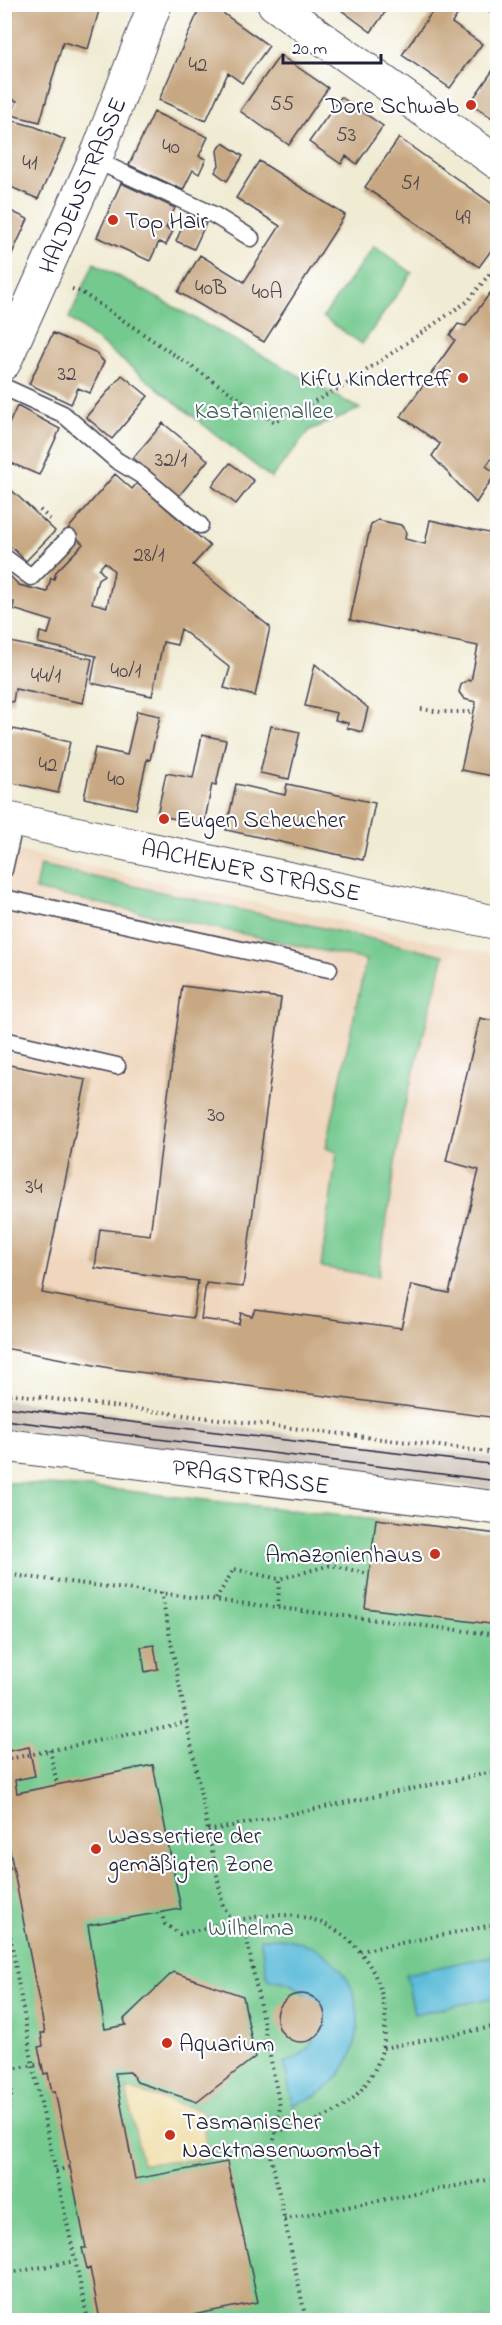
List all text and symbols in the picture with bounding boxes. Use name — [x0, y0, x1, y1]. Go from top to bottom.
scale bar — [283, 27, 380, 65]
text: 20 m — [292, 37, 327, 63]
house number: 42 — [188, 51, 208, 81]
house number: 55 — [270, 90, 294, 120]
place label: Dore Schwab — [325, 90, 459, 125]
street label: HALDENSTRASSE — [31, 92, 137, 280]
marker: Dore Schwab — [464, 98, 478, 112]
house number: 53 — [336, 121, 356, 151]
house number: 40 — [162, 133, 180, 163]
house number: 41 — [22, 149, 38, 179]
house number: 51 — [401, 169, 420, 199]
house number: 49 — [456, 204, 471, 234]
place label: Top Hair — [125, 205, 209, 240]
marker: Top Hair — [106, 213, 120, 227]
house number: 40B — [195, 274, 227, 304]
house number: 40A — [252, 278, 282, 308]
house number: 32 — [57, 360, 77, 390]
place label: KifU Kindertreff — [300, 363, 452, 398]
marker: KifU Kindertreff — [456, 371, 470, 385]
park label: Kastanienallee — [194, 395, 334, 430]
house number: 32/1 — [155, 446, 187, 476]
house number: 28/1 — [133, 541, 165, 571]
house number: 40/1 — [111, 657, 142, 687]
house number: 44/1 — [31, 662, 62, 692]
house number: 42 — [38, 751, 58, 781]
house number: 40 — [107, 765, 125, 795]
place label: Eugen Scheucher — [176, 804, 346, 839]
marker: Eugen Scheucher — [157, 812, 171, 826]
street label: AACHENER STRASSE — [137, 832, 364, 913]
house number: 30 — [207, 1101, 225, 1131]
house number: 34 — [25, 1173, 43, 1203]
street label: PRAGSTRASSE — [170, 1451, 331, 1505]
place label: Amazonienhaus — [265, 1539, 423, 1574]
marker: Amazonienhaus — [428, 1547, 442, 1561]
place label: Wassertiere der gemäßigten Zone — [107, 1820, 274, 1883]
marker: Wassertiere der gemäßigten Zone — [89, 1842, 103, 1856]
park label: Wilhelma — [208, 1912, 294, 1947]
place label: Aquarium — [179, 2028, 274, 2063]
marker: Aquarium — [160, 2036, 174, 2050]
place label: Tasmanischer Nacktnasenwombat — [182, 2106, 380, 2169]
marker: Tasmanischer Nacktnasenwombat — [163, 2128, 177, 2142]

